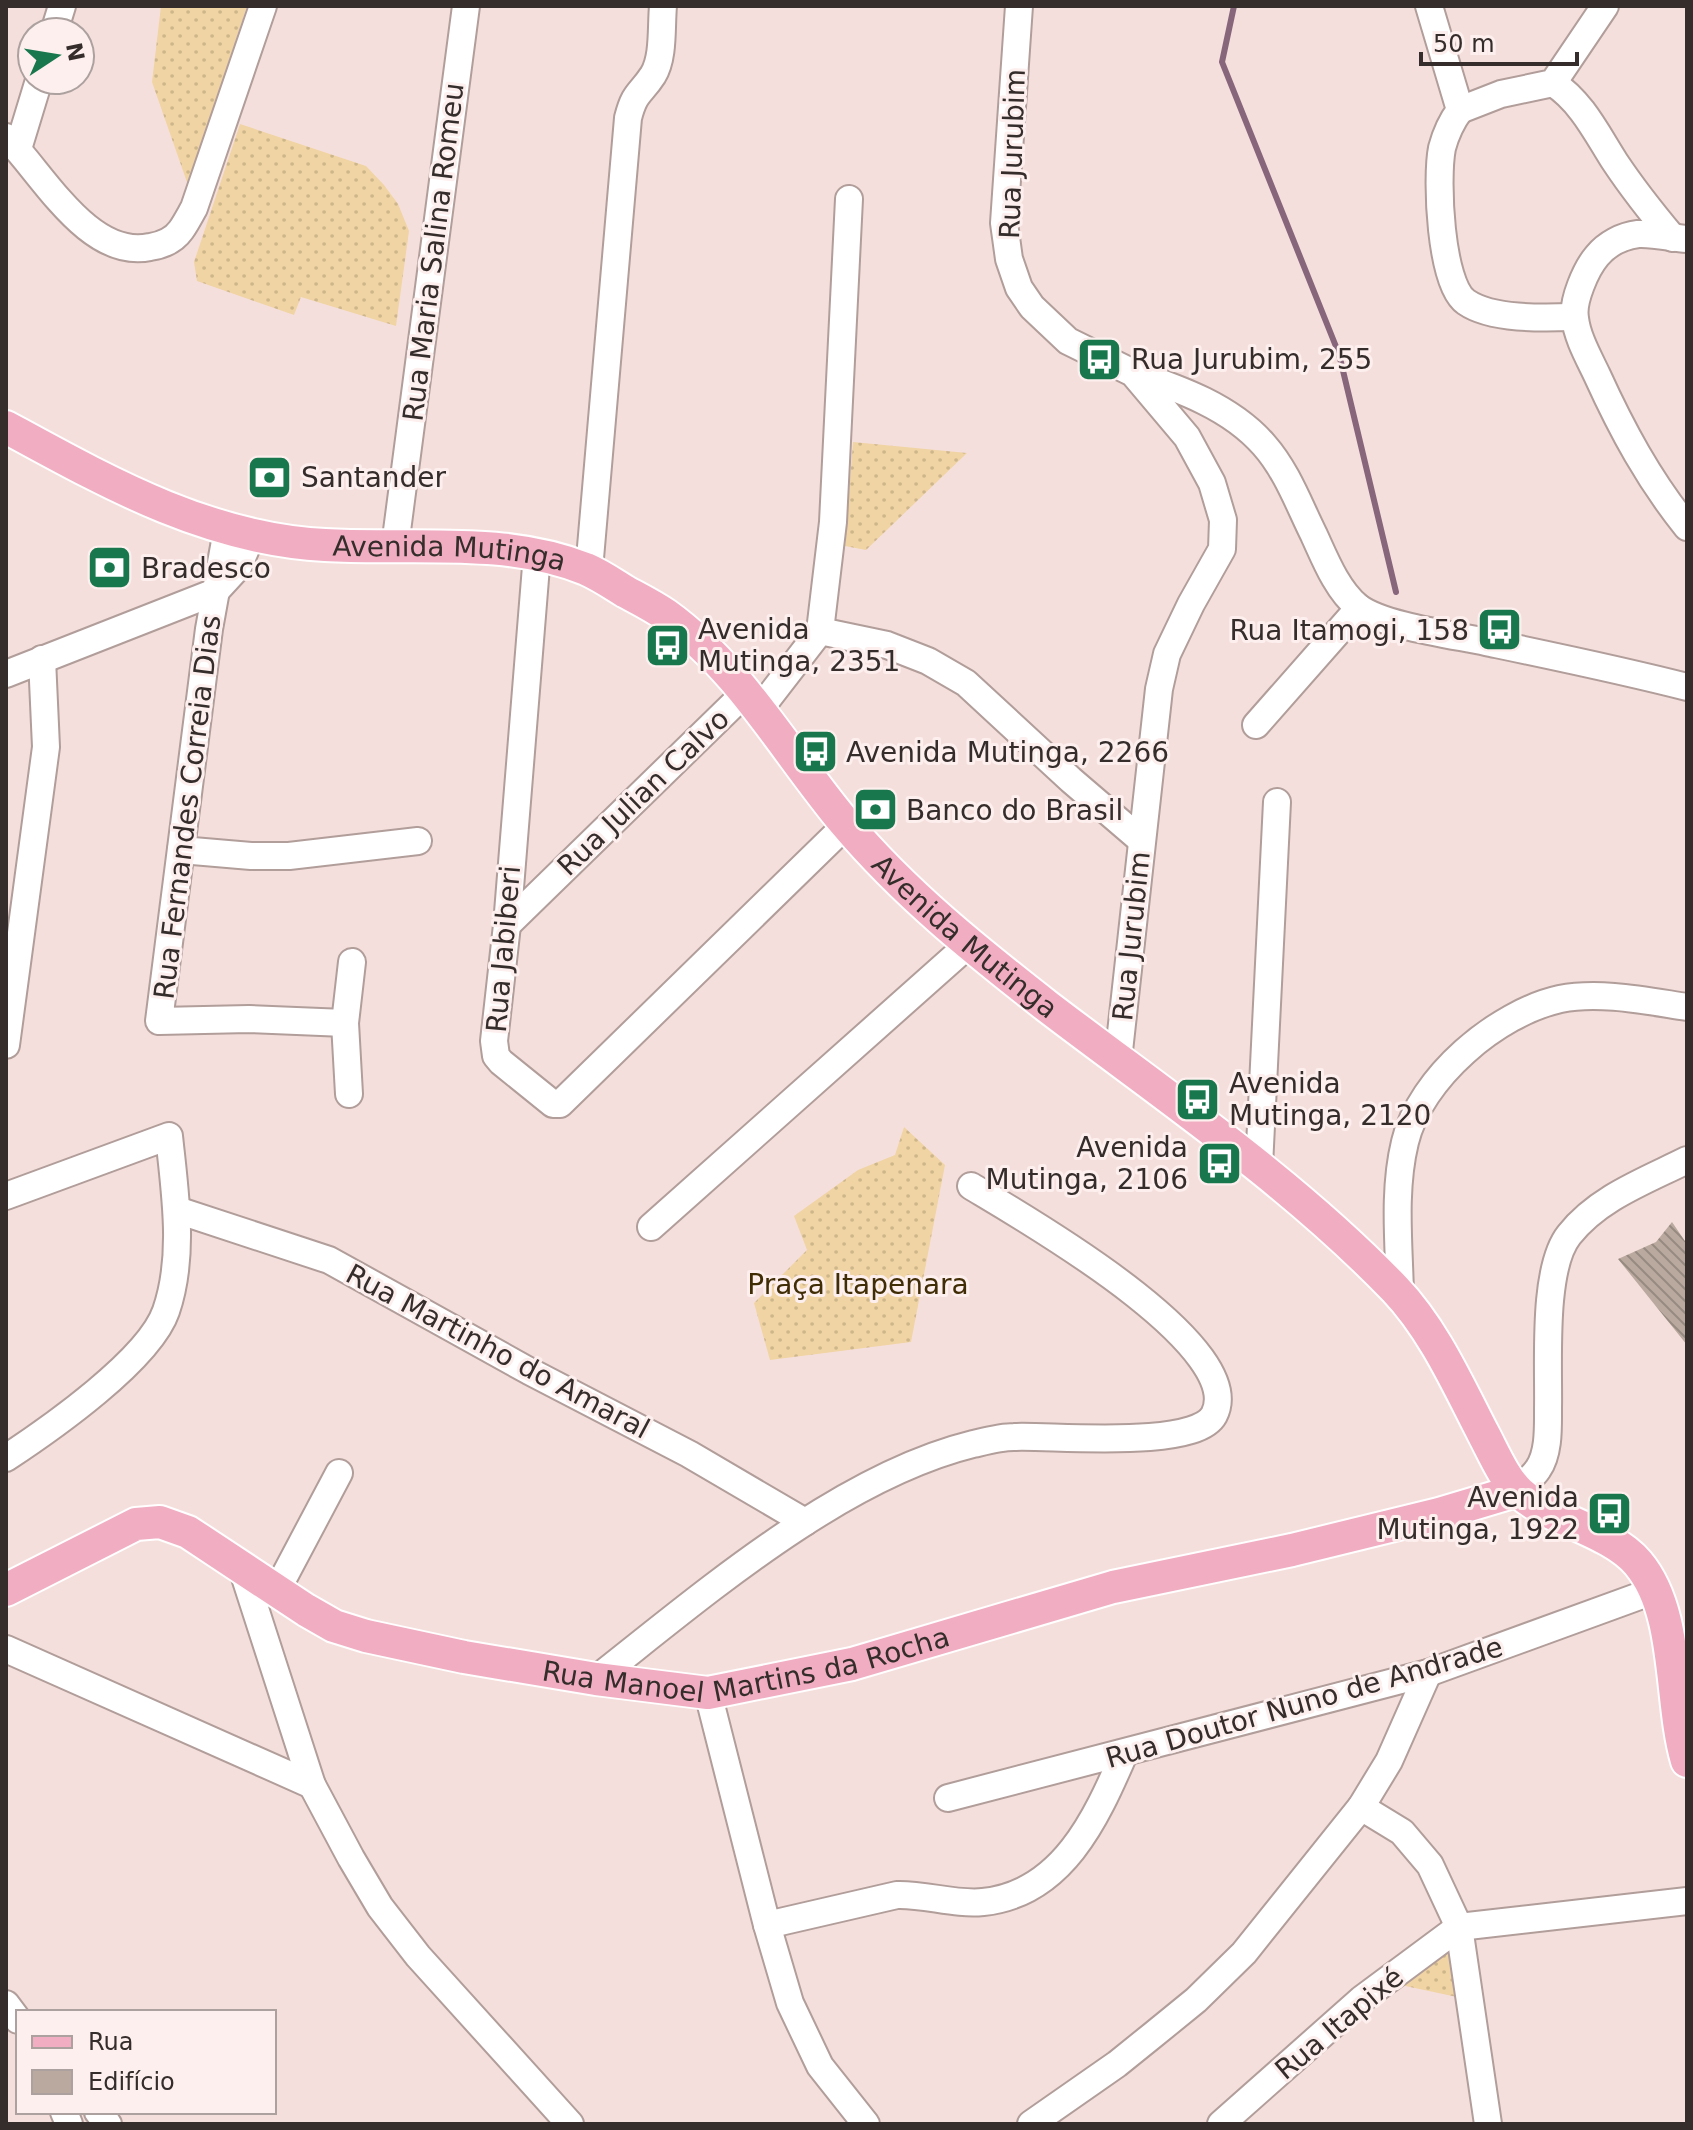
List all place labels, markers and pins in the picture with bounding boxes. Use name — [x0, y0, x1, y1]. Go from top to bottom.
bus stop icon: Rua Jurubim, 255 — [1076, 335, 1124, 383]
place label: Rua Jurubim, 255 — [1131, 343, 1372, 376]
bank icon: Santander — [246, 453, 294, 501]
place label: Santander — [301, 461, 447, 494]
bank icon: Bradesco — [86, 544, 134, 592]
place label: Bradesco — [141, 552, 271, 585]
bus stop icon: Rua Itamogi, 158 — [1476, 606, 1524, 654]
place label: Avenida Mutinga, 2351 — [698, 613, 900, 678]
place label: Rua Itamogi, 158 — [1229, 614, 1469, 647]
bus stop icon: Avenida Mutinga, 2351 — [643, 621, 691, 669]
bus stop icon: Avenida Mutinga, 2266 — [791, 728, 839, 776]
place label: Avenida Mutinga, 2266 — [846, 736, 1169, 769]
bank icon: Banco do Brasil — [851, 786, 899, 834]
place label: Banco do Brasil — [906, 794, 1123, 827]
place label: Avenida Mutinga, 2120 — [1229, 1067, 1431, 1132]
bus stop icon: Avenida Mutinga, 2120 — [1174, 1075, 1222, 1123]
place label: Avenida Mutinga, 2106 — [986, 1131, 1188, 1196]
bus stop icon: Avenida Mutinga, 2106 — [1195, 1139, 1243, 1187]
place label: Avenida Mutinga, 1922 — [1377, 1481, 1579, 1546]
bus stop icon: Avenida Mutinga, 1922 — [1586, 1489, 1634, 1537]

